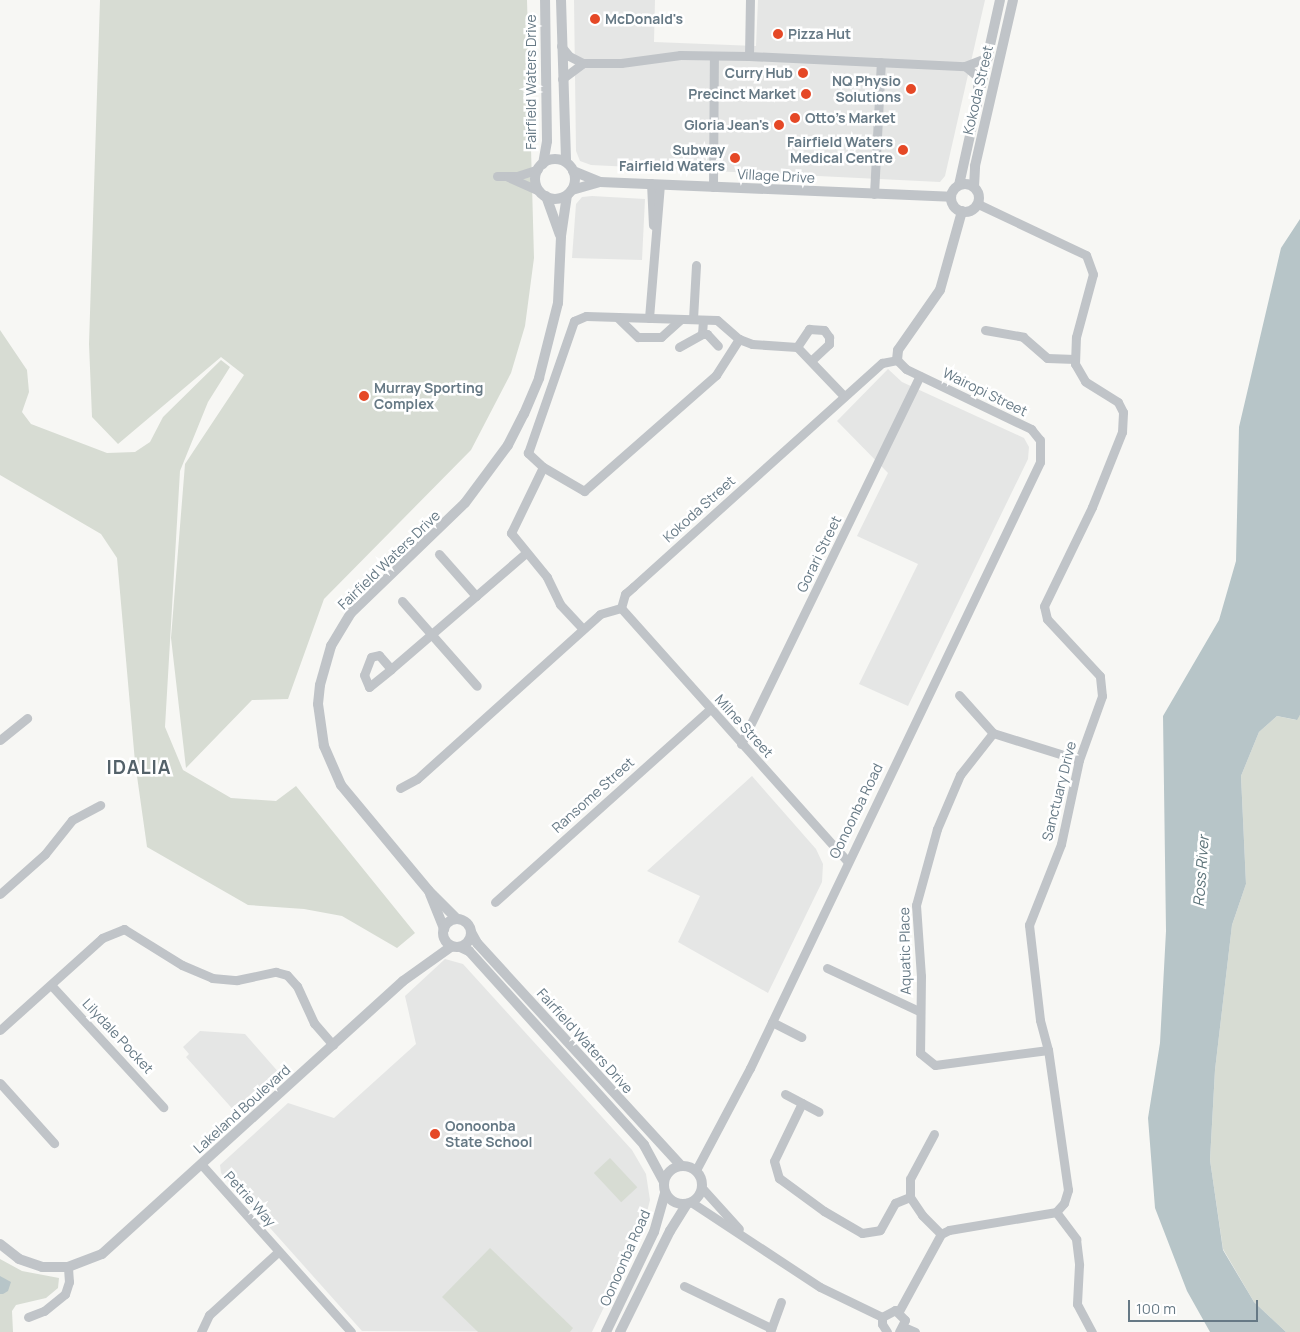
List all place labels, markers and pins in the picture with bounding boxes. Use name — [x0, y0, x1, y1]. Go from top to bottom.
place label: McDonald's — [605, 11, 683, 27]
marker: McDonald's — [589, 13, 601, 25]
place label: Pizza Hut — [788, 26, 851, 42]
marker: Pizza Hut — [772, 28, 784, 40]
place label: Curry Hub — [725, 65, 793, 81]
marker: Curry Hub — [797, 67, 809, 79]
place label: NQ Physio Solutions — [832, 73, 901, 105]
marker: NQ Physio Solutions — [905, 83, 917, 95]
place label: Precinct Market — [688, 86, 796, 102]
marker: Precinct Market — [800, 88, 812, 100]
place label: Otto’s Market — [805, 110, 896, 126]
marker: Otto’s Market — [789, 112, 801, 124]
place label: Gloria Jean's — [684, 117, 769, 133]
marker: Gloria Jean's — [773, 119, 785, 131]
place label: Fairfield Waters Medical Centre — [787, 134, 893, 166]
place label: Subway Fairfield Waters — [619, 142, 725, 174]
marker: Fairfield Waters Medical Centre — [897, 144, 909, 156]
marker: Subway Fairfield Waters — [729, 152, 741, 164]
place label: Murray Sporting Complex — [374, 380, 483, 412]
marker: Murray Sporting Complex — [358, 390, 370, 402]
place label: Oonoonba State School — [445, 1118, 532, 1150]
marker: Oonoonba State School — [429, 1128, 441, 1140]

